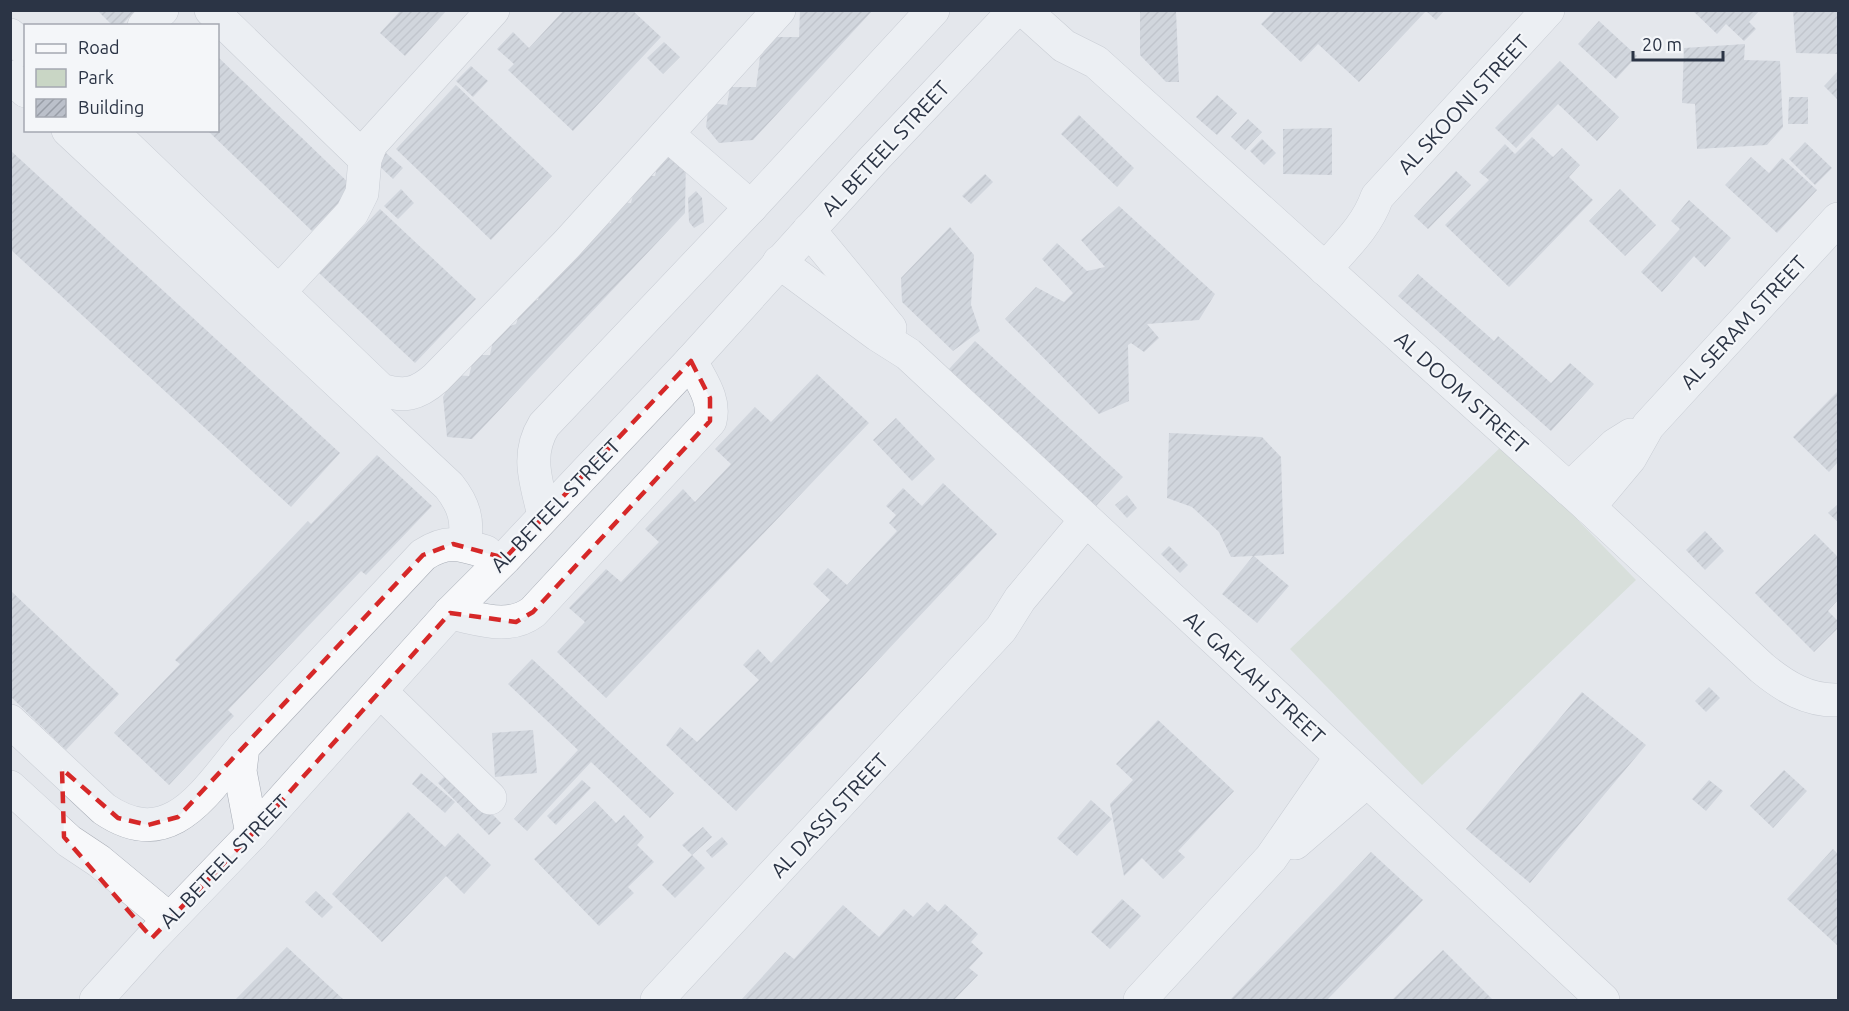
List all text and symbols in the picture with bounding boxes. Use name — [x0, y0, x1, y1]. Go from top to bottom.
legend — [24, 24, 219, 132]
scale bar — [1633, 24, 1723, 62]
street label: AL SKOONI STREET — [1392, 29, 1534, 178]
text: 20 m — [1642, 34, 1682, 54]
text: Road — [78, 37, 120, 57]
text: Park — [78, 67, 114, 87]
street label: AL BETEEL STREET — [816, 75, 954, 221]
text: Building — [78, 97, 144, 117]
street label: AL SERAM STREET — [1675, 250, 1811, 394]
street label: AL DOOM STREET — [1391, 326, 1534, 458]
street label: AL BETEEL STREET — [485, 433, 625, 577]
street label: AL GAFLAH STREET — [1180, 606, 1330, 748]
street label: AL DASSI STREET — [765, 748, 893, 882]
street label: AL BETEEL STREET — [154, 789, 294, 933]

